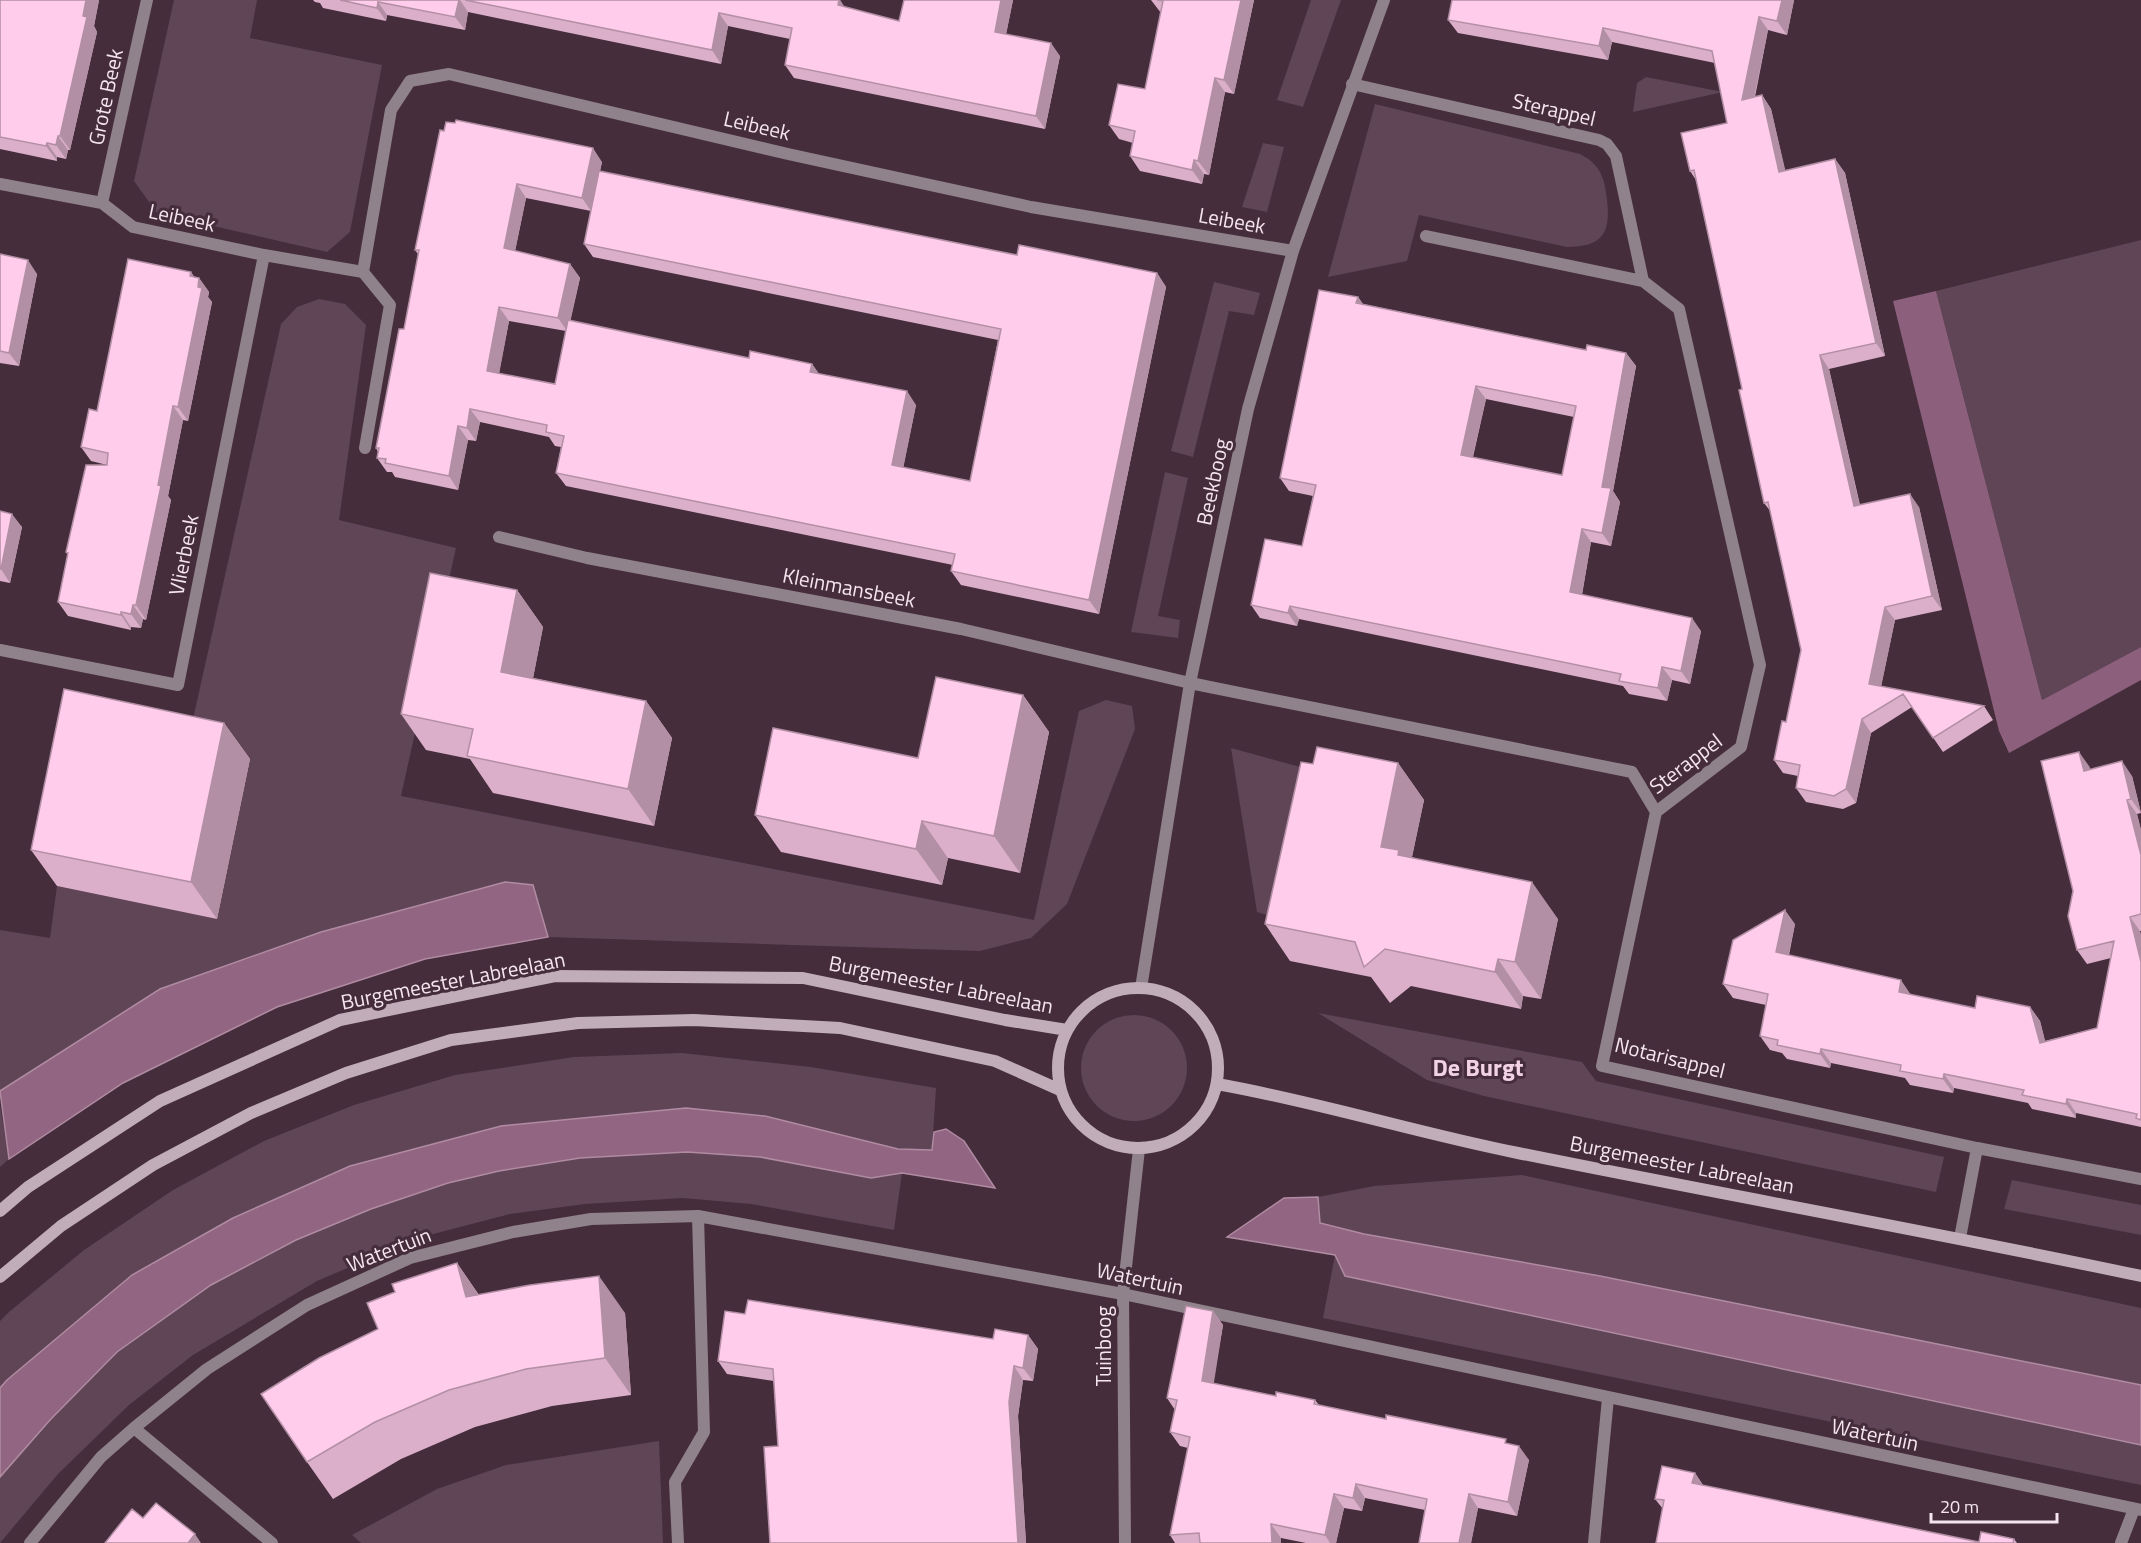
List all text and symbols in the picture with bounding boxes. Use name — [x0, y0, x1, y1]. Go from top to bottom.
street label: Grote Beek — [79, 46, 131, 148]
street label: Sterappel — [1509, 84, 1599, 134]
street label: Leibeek — [721, 102, 794, 148]
street label: Leibeek — [146, 194, 219, 240]
street label: Leibeek — [1196, 198, 1268, 242]
street label: Beekboog — [1187, 435, 1237, 528]
street label: Vlierbeek — [160, 512, 207, 598]
street label: Kleinmansbeek — [780, 558, 918, 616]
street label: Sterappel — [1642, 725, 1729, 801]
street label: Burgemeester Labreelaan — [338, 943, 568, 1017]
street label: Burgemeester Labreelaan — [826, 947, 1056, 1021]
street label: Notarisappel — [1612, 1028, 1729, 1086]
district label: De Burgt — [1432, 1049, 1524, 1085]
street label: Burgemeester Labreelaan — [1567, 1127, 1797, 1201]
street label: Watertuin — [342, 1218, 436, 1280]
street label: Watertuin — [1094, 1253, 1187, 1303]
street label: Tuinboog — [1087, 1306, 1119, 1386]
street label: Watertuin — [1829, 1409, 1922, 1459]
scale bar — [1931, 1486, 2057, 1524]
text: 20 m — [1940, 1493, 1979, 1520]

